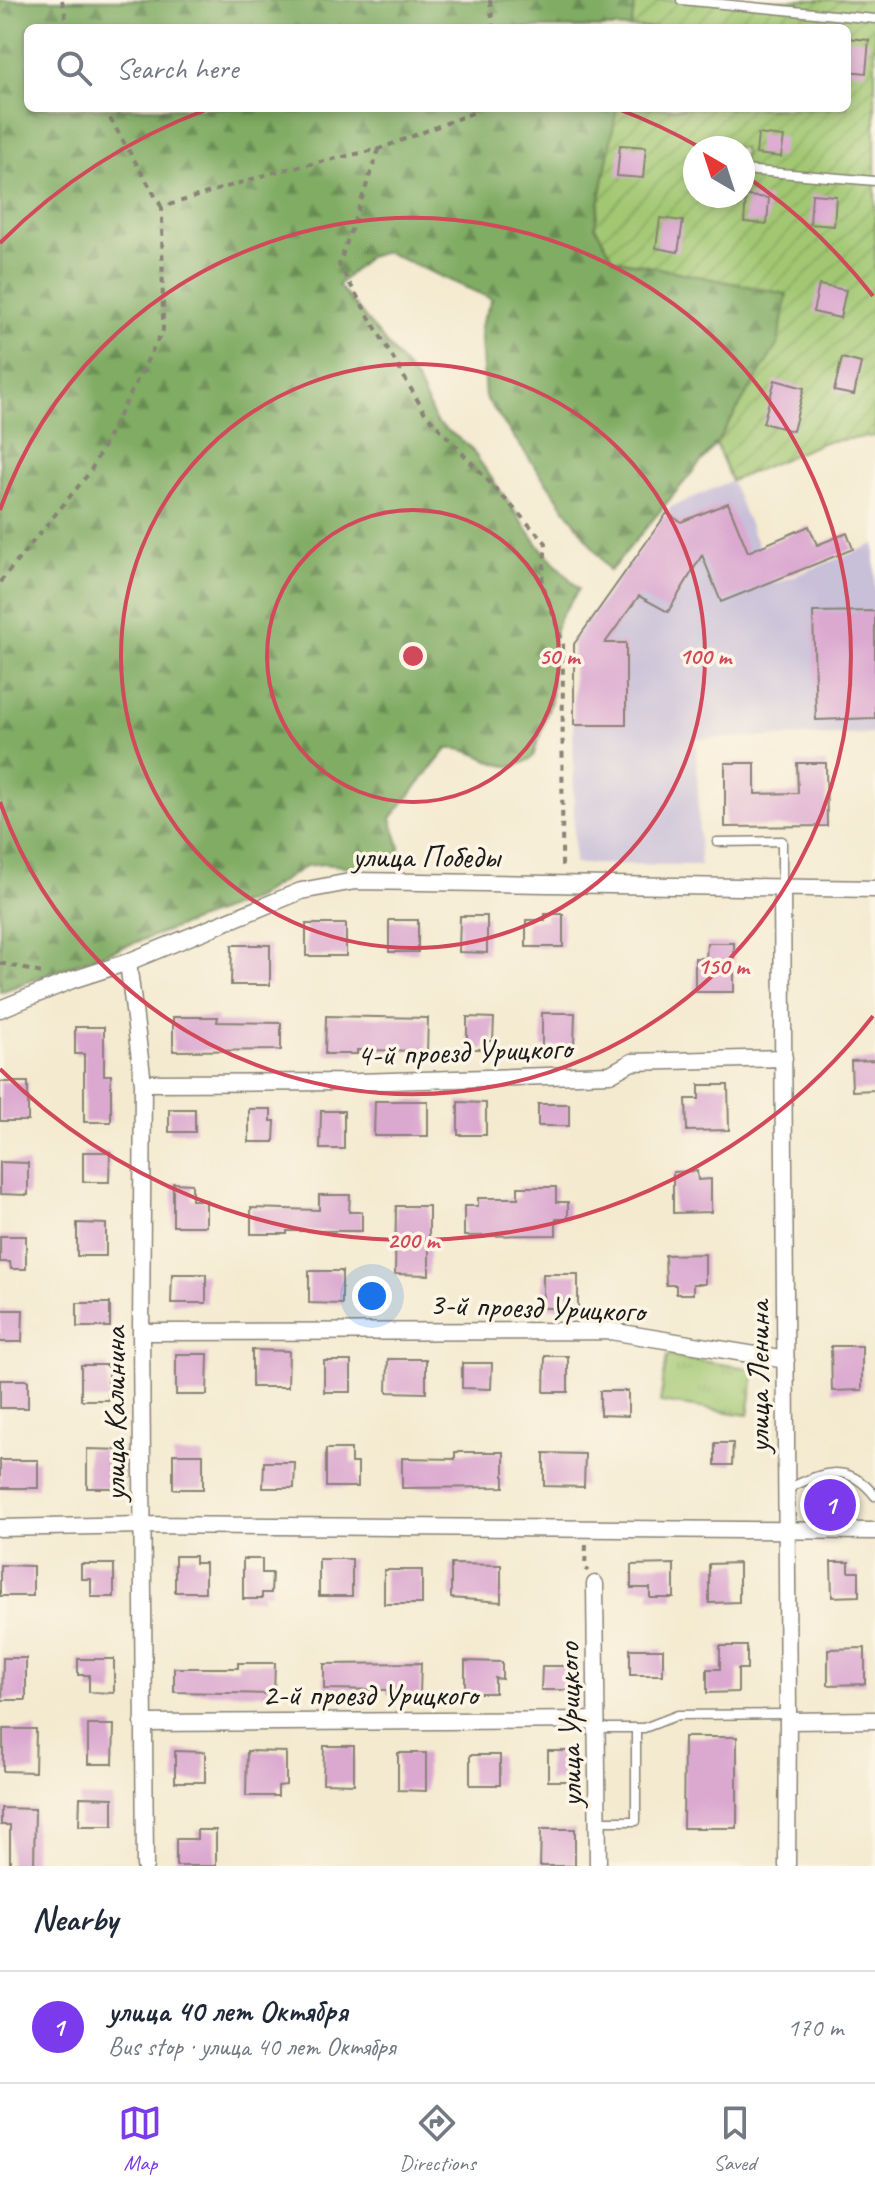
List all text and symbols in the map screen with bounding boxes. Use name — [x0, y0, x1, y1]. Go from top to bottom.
search box — [24, 24, 851, 112]
icon: search — [52, 46, 96, 90]
text: Search here — [116, 49, 238, 87]
north arrow — [683, 136, 755, 208]
text: 50 m — [539, 641, 582, 671]
text: 100 m — [679, 641, 733, 671]
centre of rings — [399, 642, 427, 670]
street label: улица Победы — [350, 836, 502, 877]
text: 150 m — [697, 951, 751, 981]
street label: 4-й проезд Урицкого — [356, 1027, 576, 1076]
text: 200 m — [387, 1225, 441, 1255]
your location — [352, 1276, 392, 1316]
street label: 3-й проезд Урицкого — [429, 1283, 649, 1332]
street label: улица Ленина — [738, 1298, 779, 1455]
street label: улица Калинина — [94, 1325, 135, 1503]
pin: 1 — [804, 1475, 856, 1535]
street label: улица Урицкого — [548, 1641, 591, 1810]
street label: 2-й проезд Урицкого — [262, 1674, 481, 1715]
text: Nearby — [32, 1897, 118, 1940]
text: улица 40 лет Октября — [108, 1992, 348, 2030]
text: 1 — [52, 2011, 64, 2044]
text: 170 m — [787, 2011, 843, 2044]
text: Bus stop · улица 40 лет Октября — [108, 2030, 395, 2063]
tab: Map — [118, 2101, 162, 2177]
tab: Directions — [399, 2101, 476, 2177]
tab: Saved — [713, 2101, 757, 2177]

